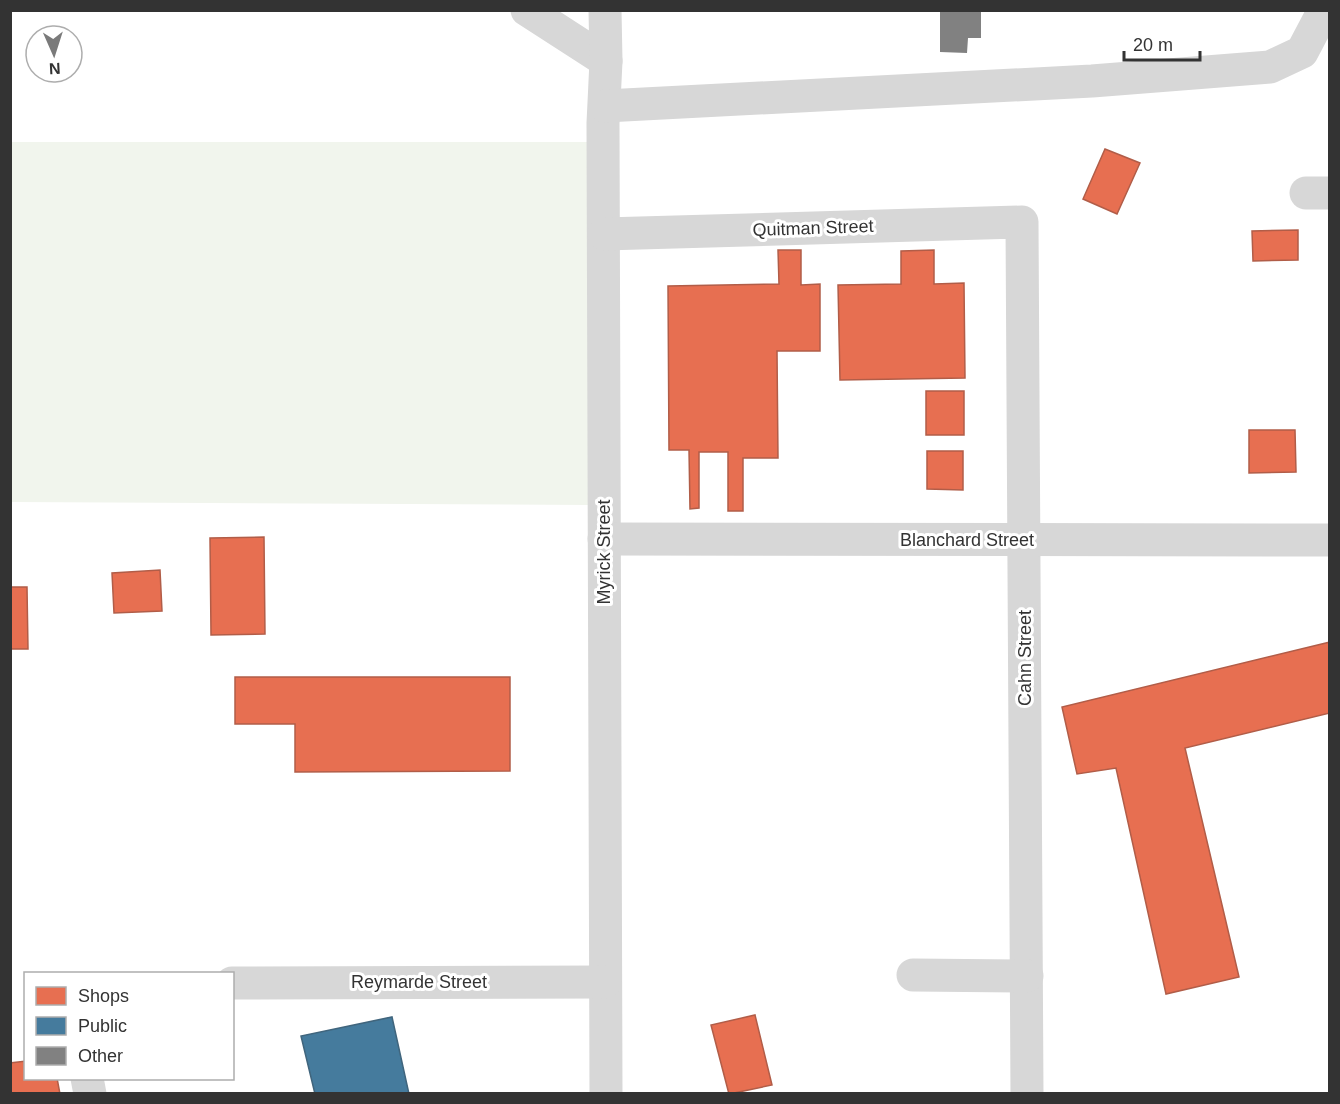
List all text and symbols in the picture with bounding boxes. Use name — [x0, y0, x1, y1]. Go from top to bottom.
north arrow — [24, 24, 84, 84]
scale bar — [1124, 24, 1200, 62]
text: 20 m — [1133, 35, 1173, 55]
text: N — [49, 60, 61, 77]
street label: Quitman Street — [752, 216, 874, 240]
street label: Myrick Street — [594, 499, 614, 605]
street label: Blanchard Street — [900, 530, 1034, 550]
street label: Cahn Street — [1015, 610, 1035, 706]
legend — [24, 972, 234, 1080]
street label: Reymarde Street — [351, 972, 487, 992]
text: Shops — [78, 986, 129, 1006]
text: Public — [78, 1016, 127, 1036]
text: Other — [78, 1046, 123, 1066]

